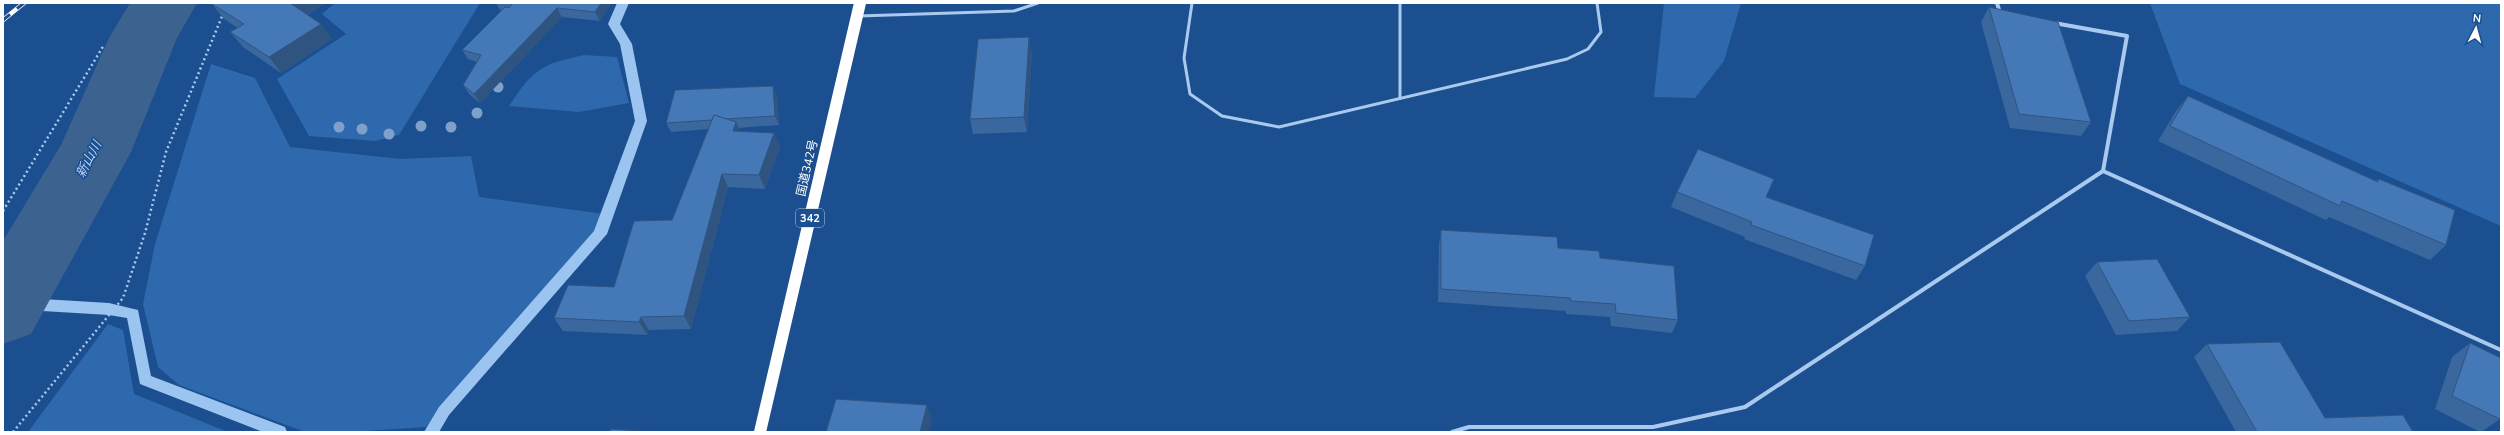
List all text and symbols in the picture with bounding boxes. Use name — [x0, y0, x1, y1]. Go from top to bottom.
north arrow — [2456, 8, 2496, 48]
text: N — [2472, 11, 2482, 26]
water label: 新山川 — [72, 136, 107, 181]
street label: 国道342号 — [793, 138, 821, 198]
road number: 342 — [796, 209, 824, 227]

